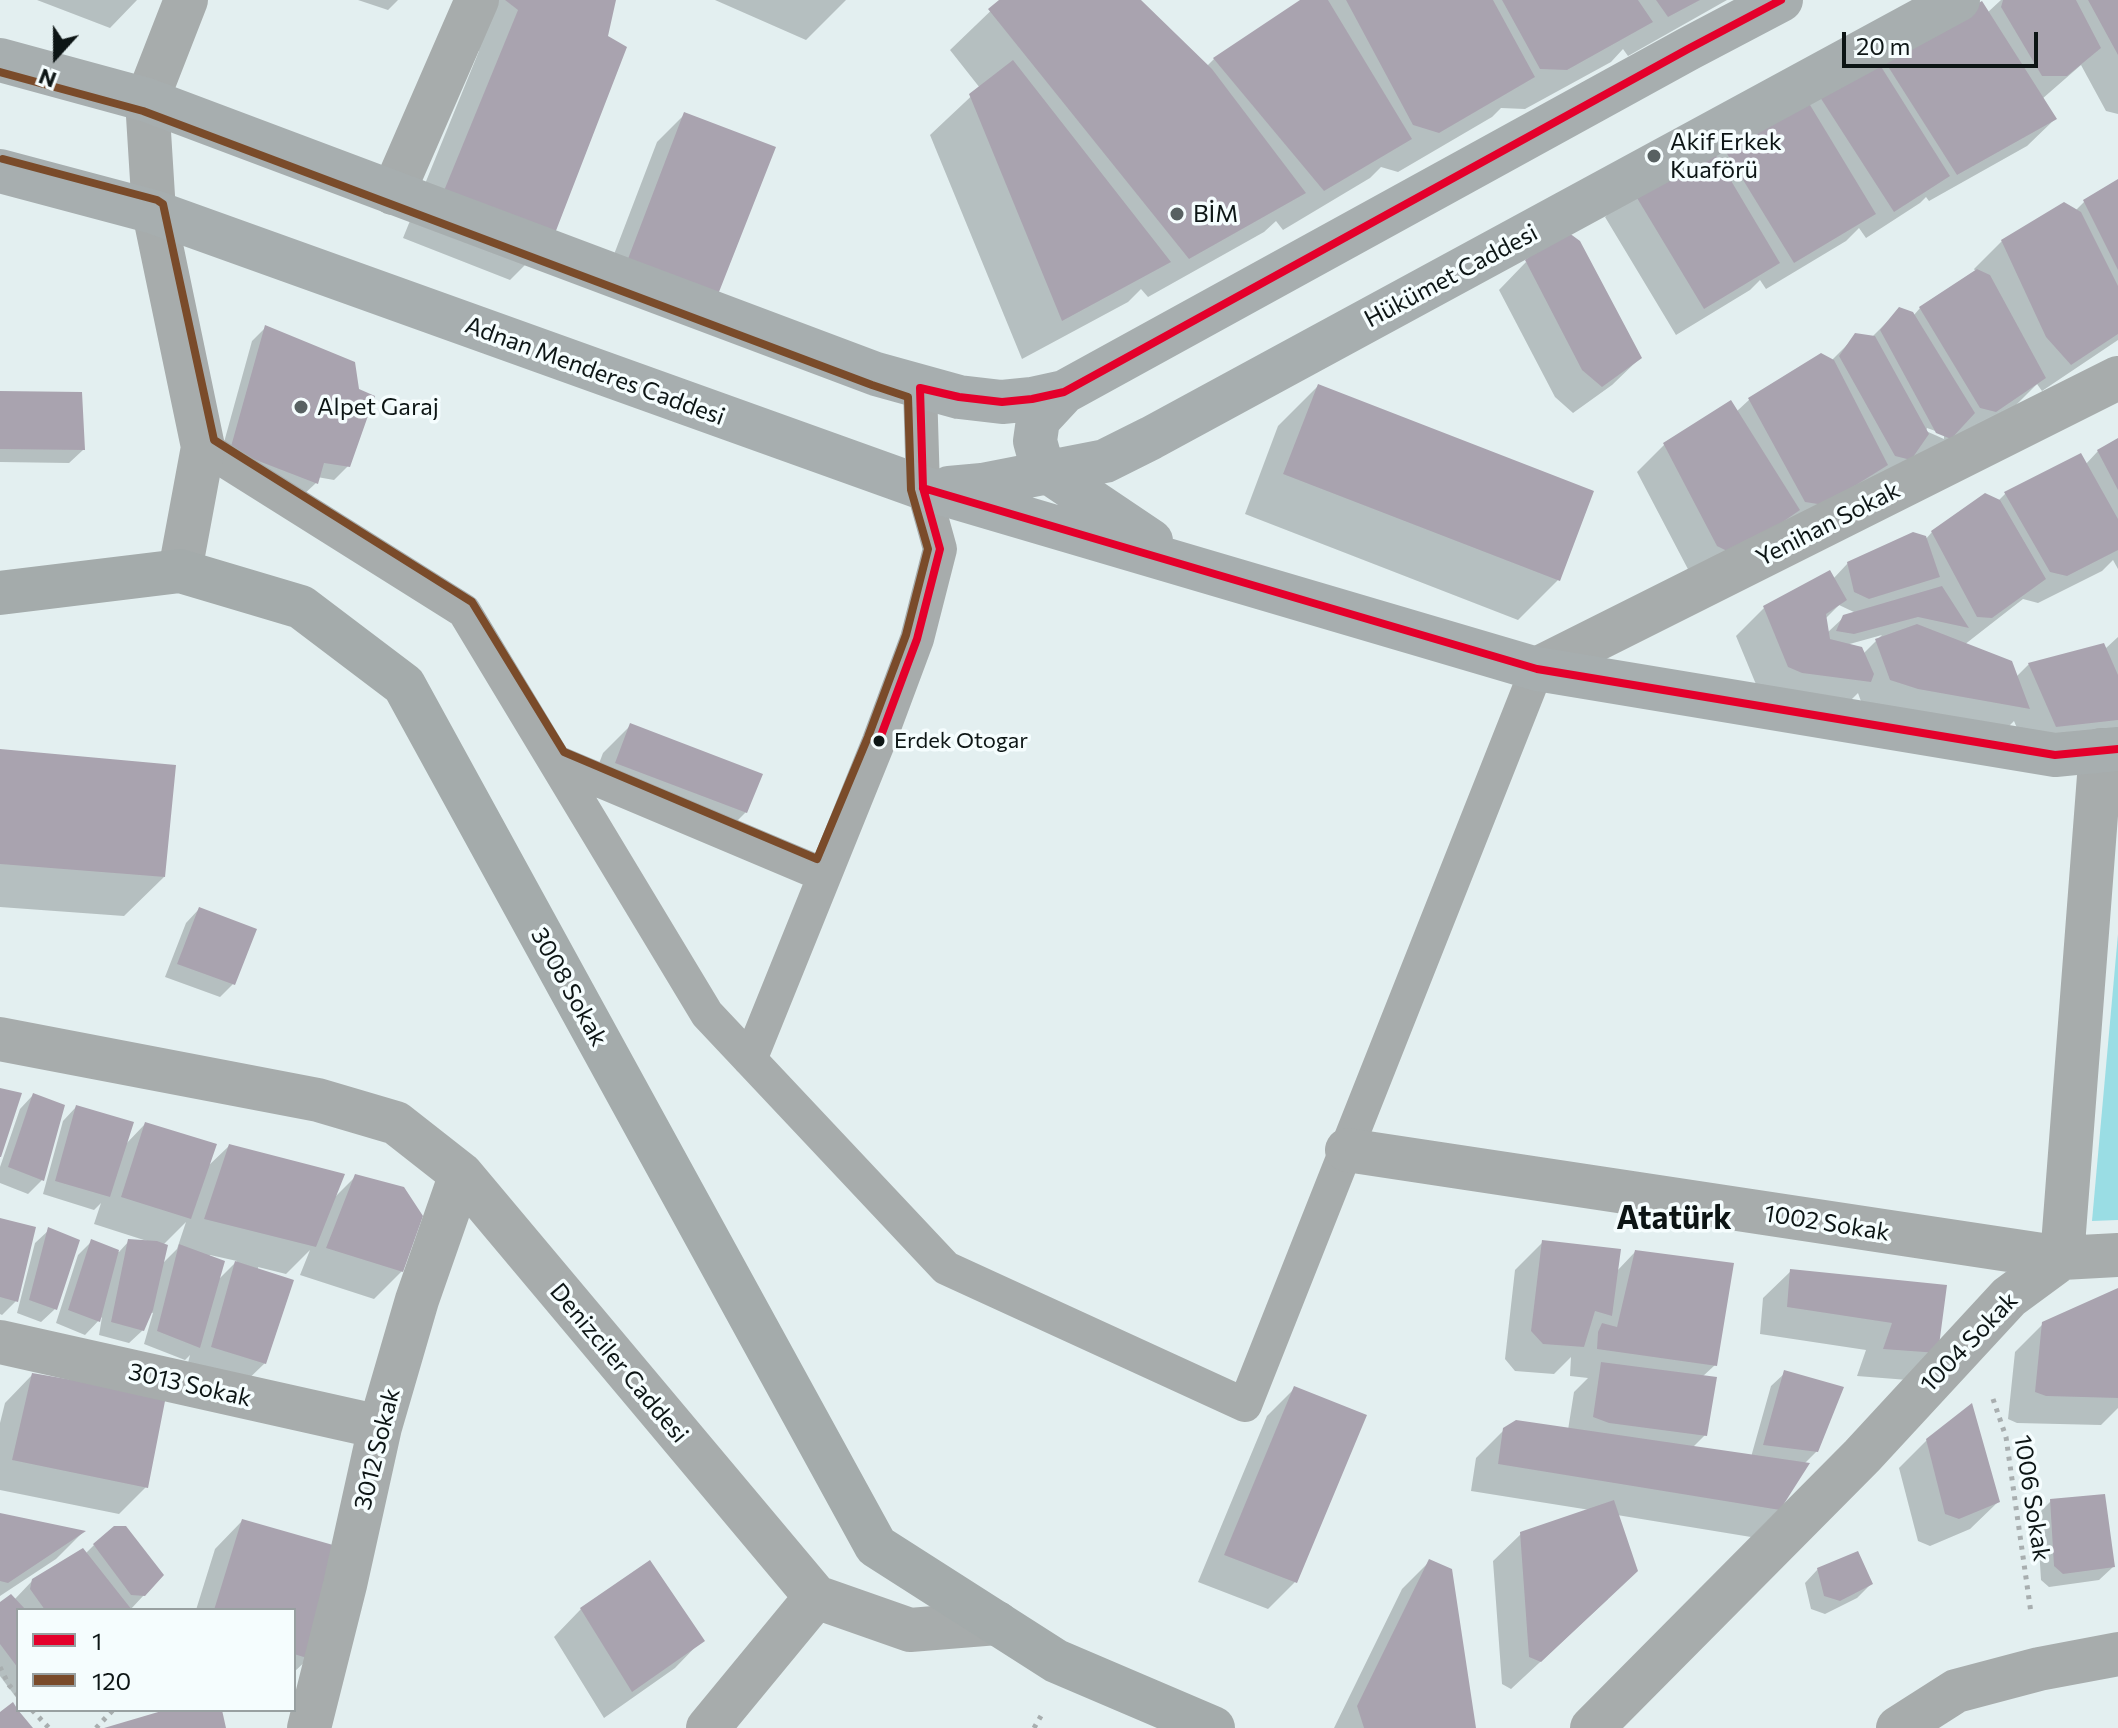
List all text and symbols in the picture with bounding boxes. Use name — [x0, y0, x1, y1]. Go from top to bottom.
north arrow — [16, 16, 96, 96]
scale bar — [1846, 16, 2042, 66]
text: 20 m — [1856, 31, 1910, 60]
text: N — [35, 63, 60, 94]
place label: Akif Erkek Kuaförü — [1670, 128, 1782, 184]
marker: Akif Erkek Kuaförü — [1645, 147, 1663, 165]
place label: BİM — [1193, 200, 1238, 228]
marker: BİM — [1168, 205, 1186, 223]
street label: Hükümet Caddesi — [1359, 218, 1543, 334]
street label: Adnan Menderes Caddesi — [461, 311, 729, 431]
place label: Alpet Garaj — [317, 393, 439, 421]
marker: Alpet Garaj — [292, 398, 310, 416]
street label: Yenihan Sokak — [1751, 475, 1905, 573]
place label: Erdek Otogar — [894, 728, 1028, 754]
marker: Erdek Otogar — [871, 733, 887, 749]
street label: 3008 Sokak — [525, 923, 613, 1051]
district label: Atatürk — [1616, 1199, 1732, 1237]
street label: 1002 Sokak — [1762, 1199, 1892, 1247]
street label: Denizciler Caddesi — [544, 1277, 694, 1449]
street label: 1004 Sokak — [1914, 1286, 2024, 1398]
street label: 3013 Sokak — [126, 1357, 254, 1413]
street label: 3012 Sokak — [348, 1385, 406, 1513]
street label: 1006 Sokak — [2008, 1433, 2056, 1563]
legend — [16, 1608, 296, 1712]
text: 1 — [92, 1626, 102, 1655]
text: 120 — [92, 1666, 131, 1695]

